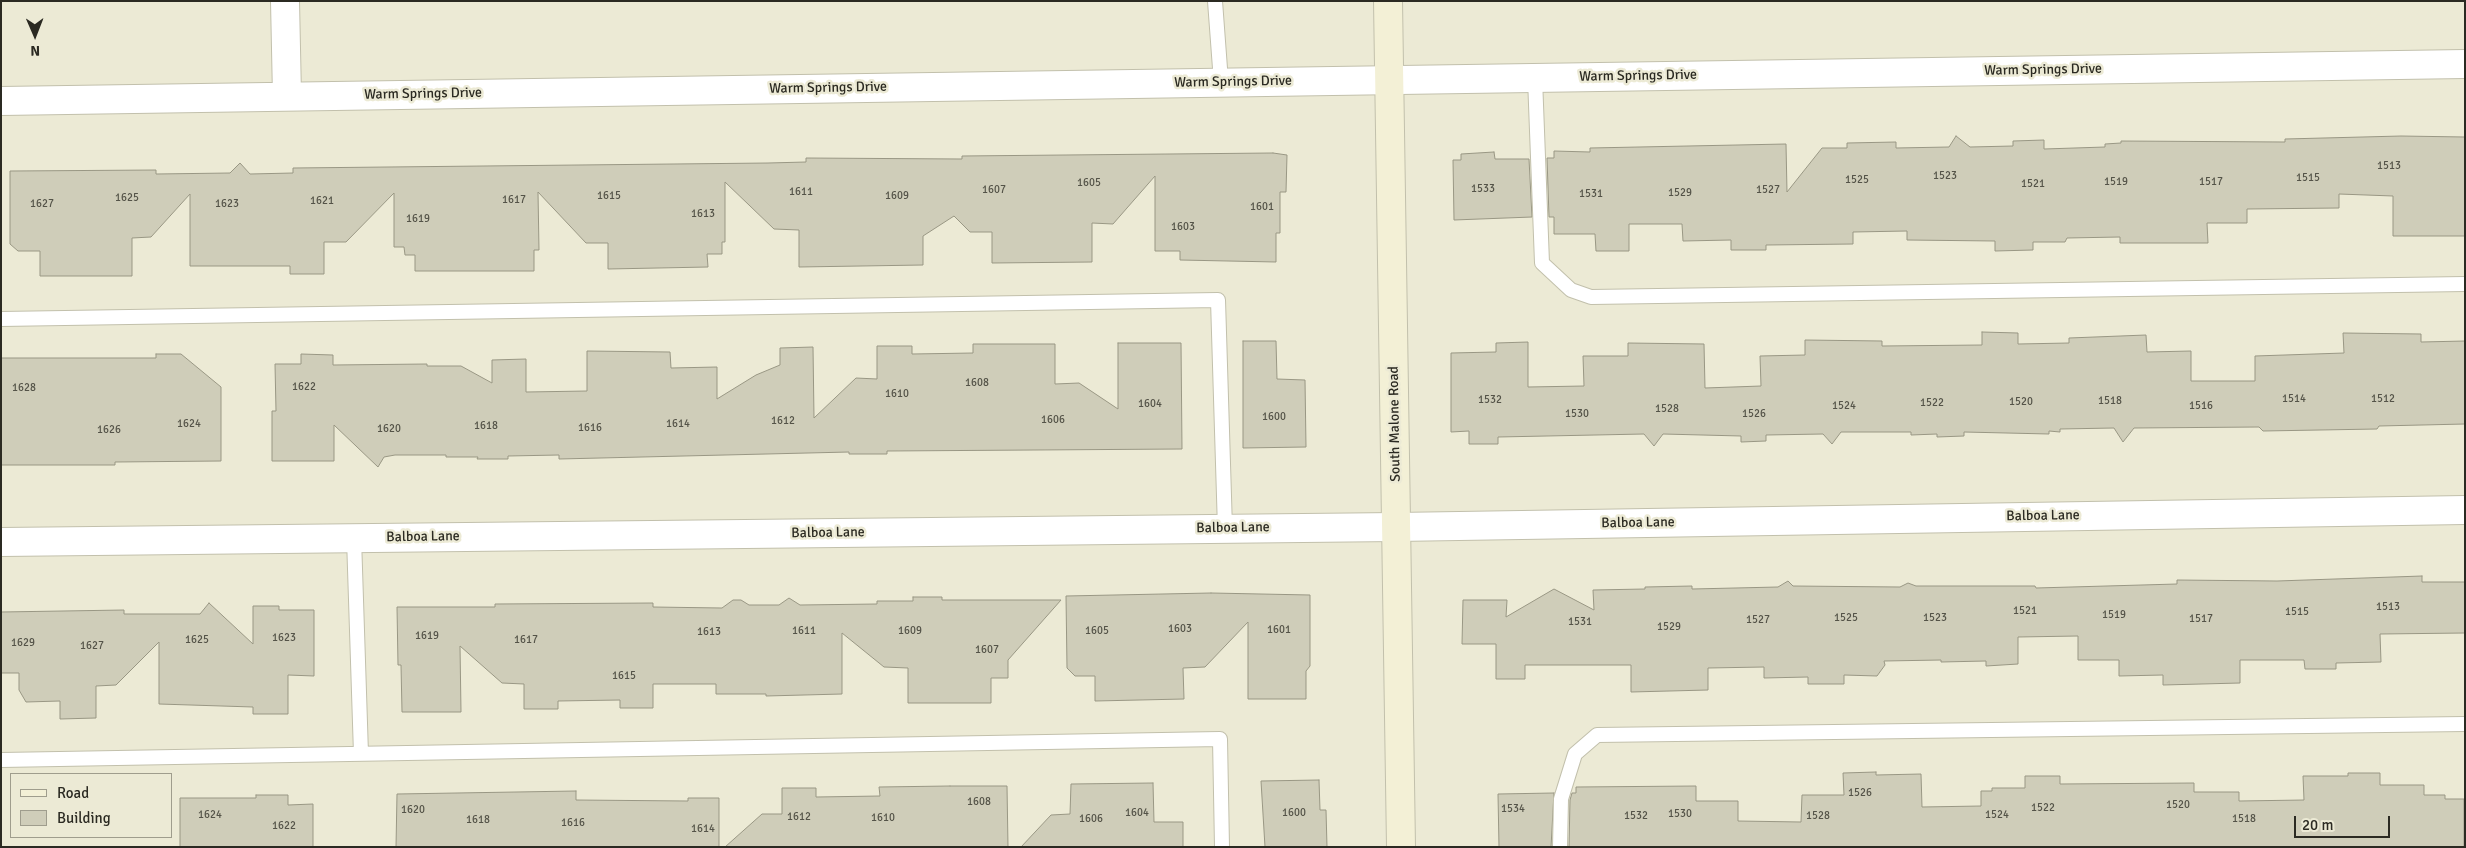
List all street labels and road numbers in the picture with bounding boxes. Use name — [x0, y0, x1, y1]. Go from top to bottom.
street label: Warm Springs Drive — [1984, 61, 2102, 79]
street label: Warm Springs Drive — [1579, 67, 1697, 85]
street label: Warm Springs Drive — [1174, 73, 1292, 91]
street label: Warm Springs Drive — [769, 79, 887, 97]
street label: Warm Springs Drive — [364, 85, 482, 103]
street label: South Malone Road — [1386, 366, 1404, 482]
street label: Balboa Lane — [2006, 507, 2080, 525]
street label: Balboa Lane — [1601, 514, 1675, 532]
street label: Balboa Lane — [1196, 519, 1270, 537]
street label: Balboa Lane — [791, 524, 865, 542]
street label: Balboa Lane — [386, 528, 460, 546]

